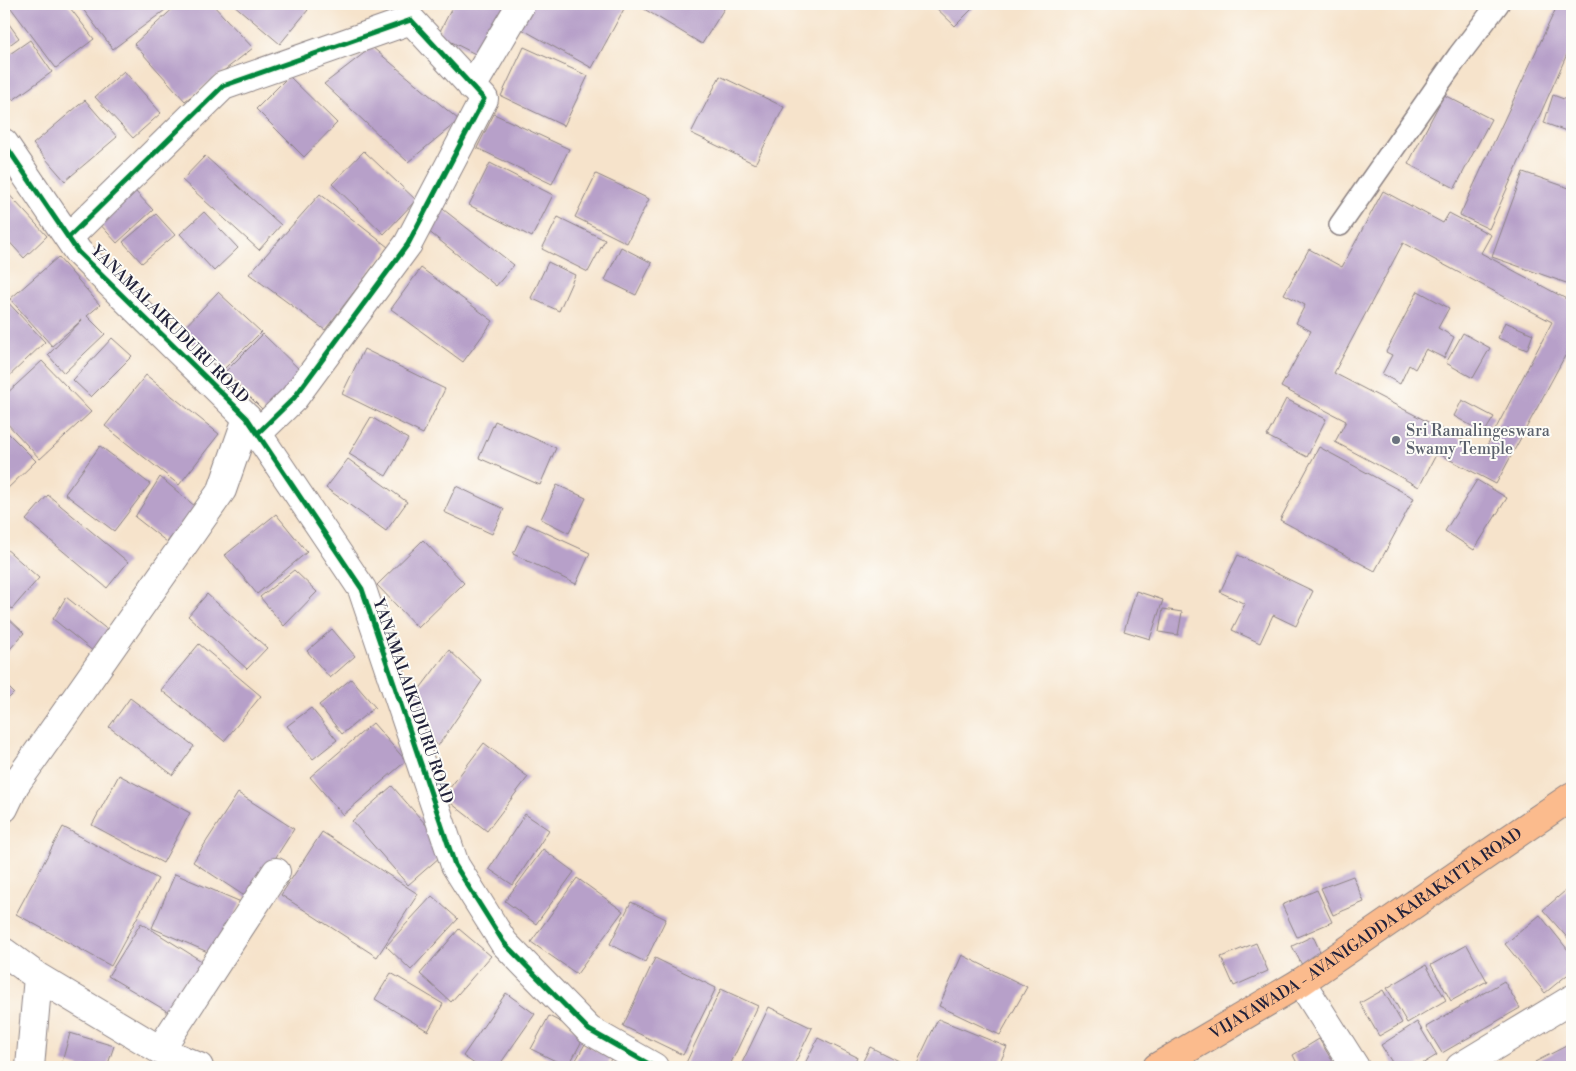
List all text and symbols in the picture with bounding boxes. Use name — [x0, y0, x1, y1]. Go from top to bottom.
street label: YANAMALAIKUDURU ROAD — [86, 240, 253, 407]
place label: Sri Ramalingeswara Swamy Temple — [1406, 421, 1551, 459]
marker: Sri Ramalingeswara Swamy Temple — [1390, 434, 1402, 446]
street label: YANAMALAIKUDURU ROAD — [368, 595, 458, 806]
street label: VIJAYAWADA - AVANIGADDA KARAKATTA ROAD — [1205, 823, 1526, 1044]

